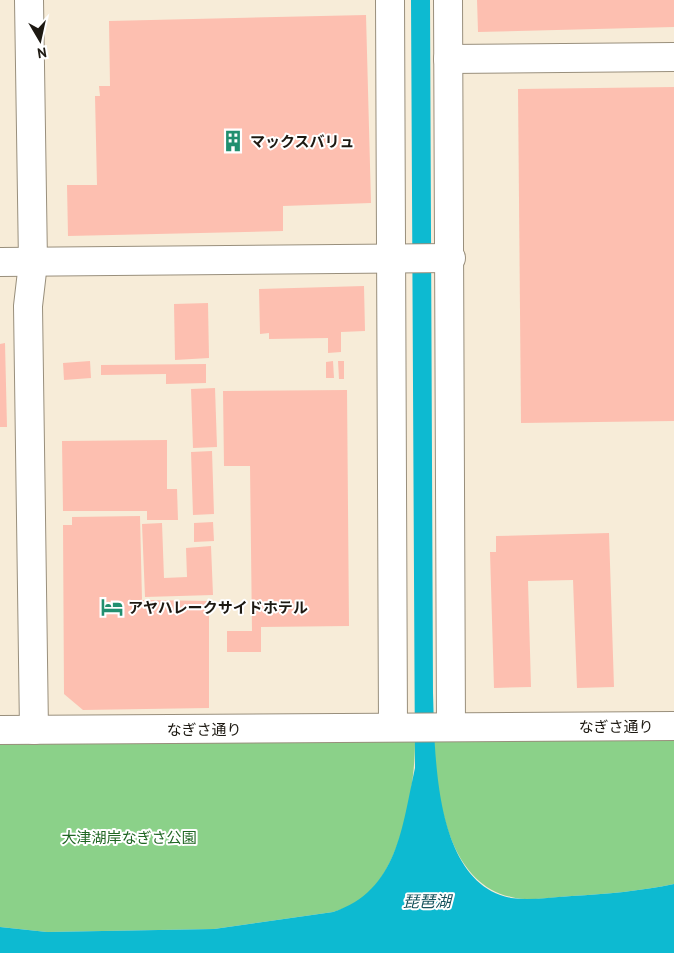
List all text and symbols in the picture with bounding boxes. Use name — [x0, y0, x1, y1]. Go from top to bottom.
north arrow — [15, 15, 65, 65]
text: N — [36, 43, 48, 62]
building icon: マックスバリュ — [220, 128, 246, 154]
place label: マックスバリュ — [250, 132, 355, 151]
hotel icon: アヤハレークサイドホテル — [99, 594, 125, 620]
place label: アヤハレークサイドホテル — [128, 598, 308, 617]
street label: なぎさ通り — [578, 717, 654, 736]
street label: なぎさ通り — [166, 720, 242, 739]
park label: 大津湖岸なぎさ公園 — [61, 828, 197, 847]
water label: 琵琶湖 — [403, 891, 454, 911]

